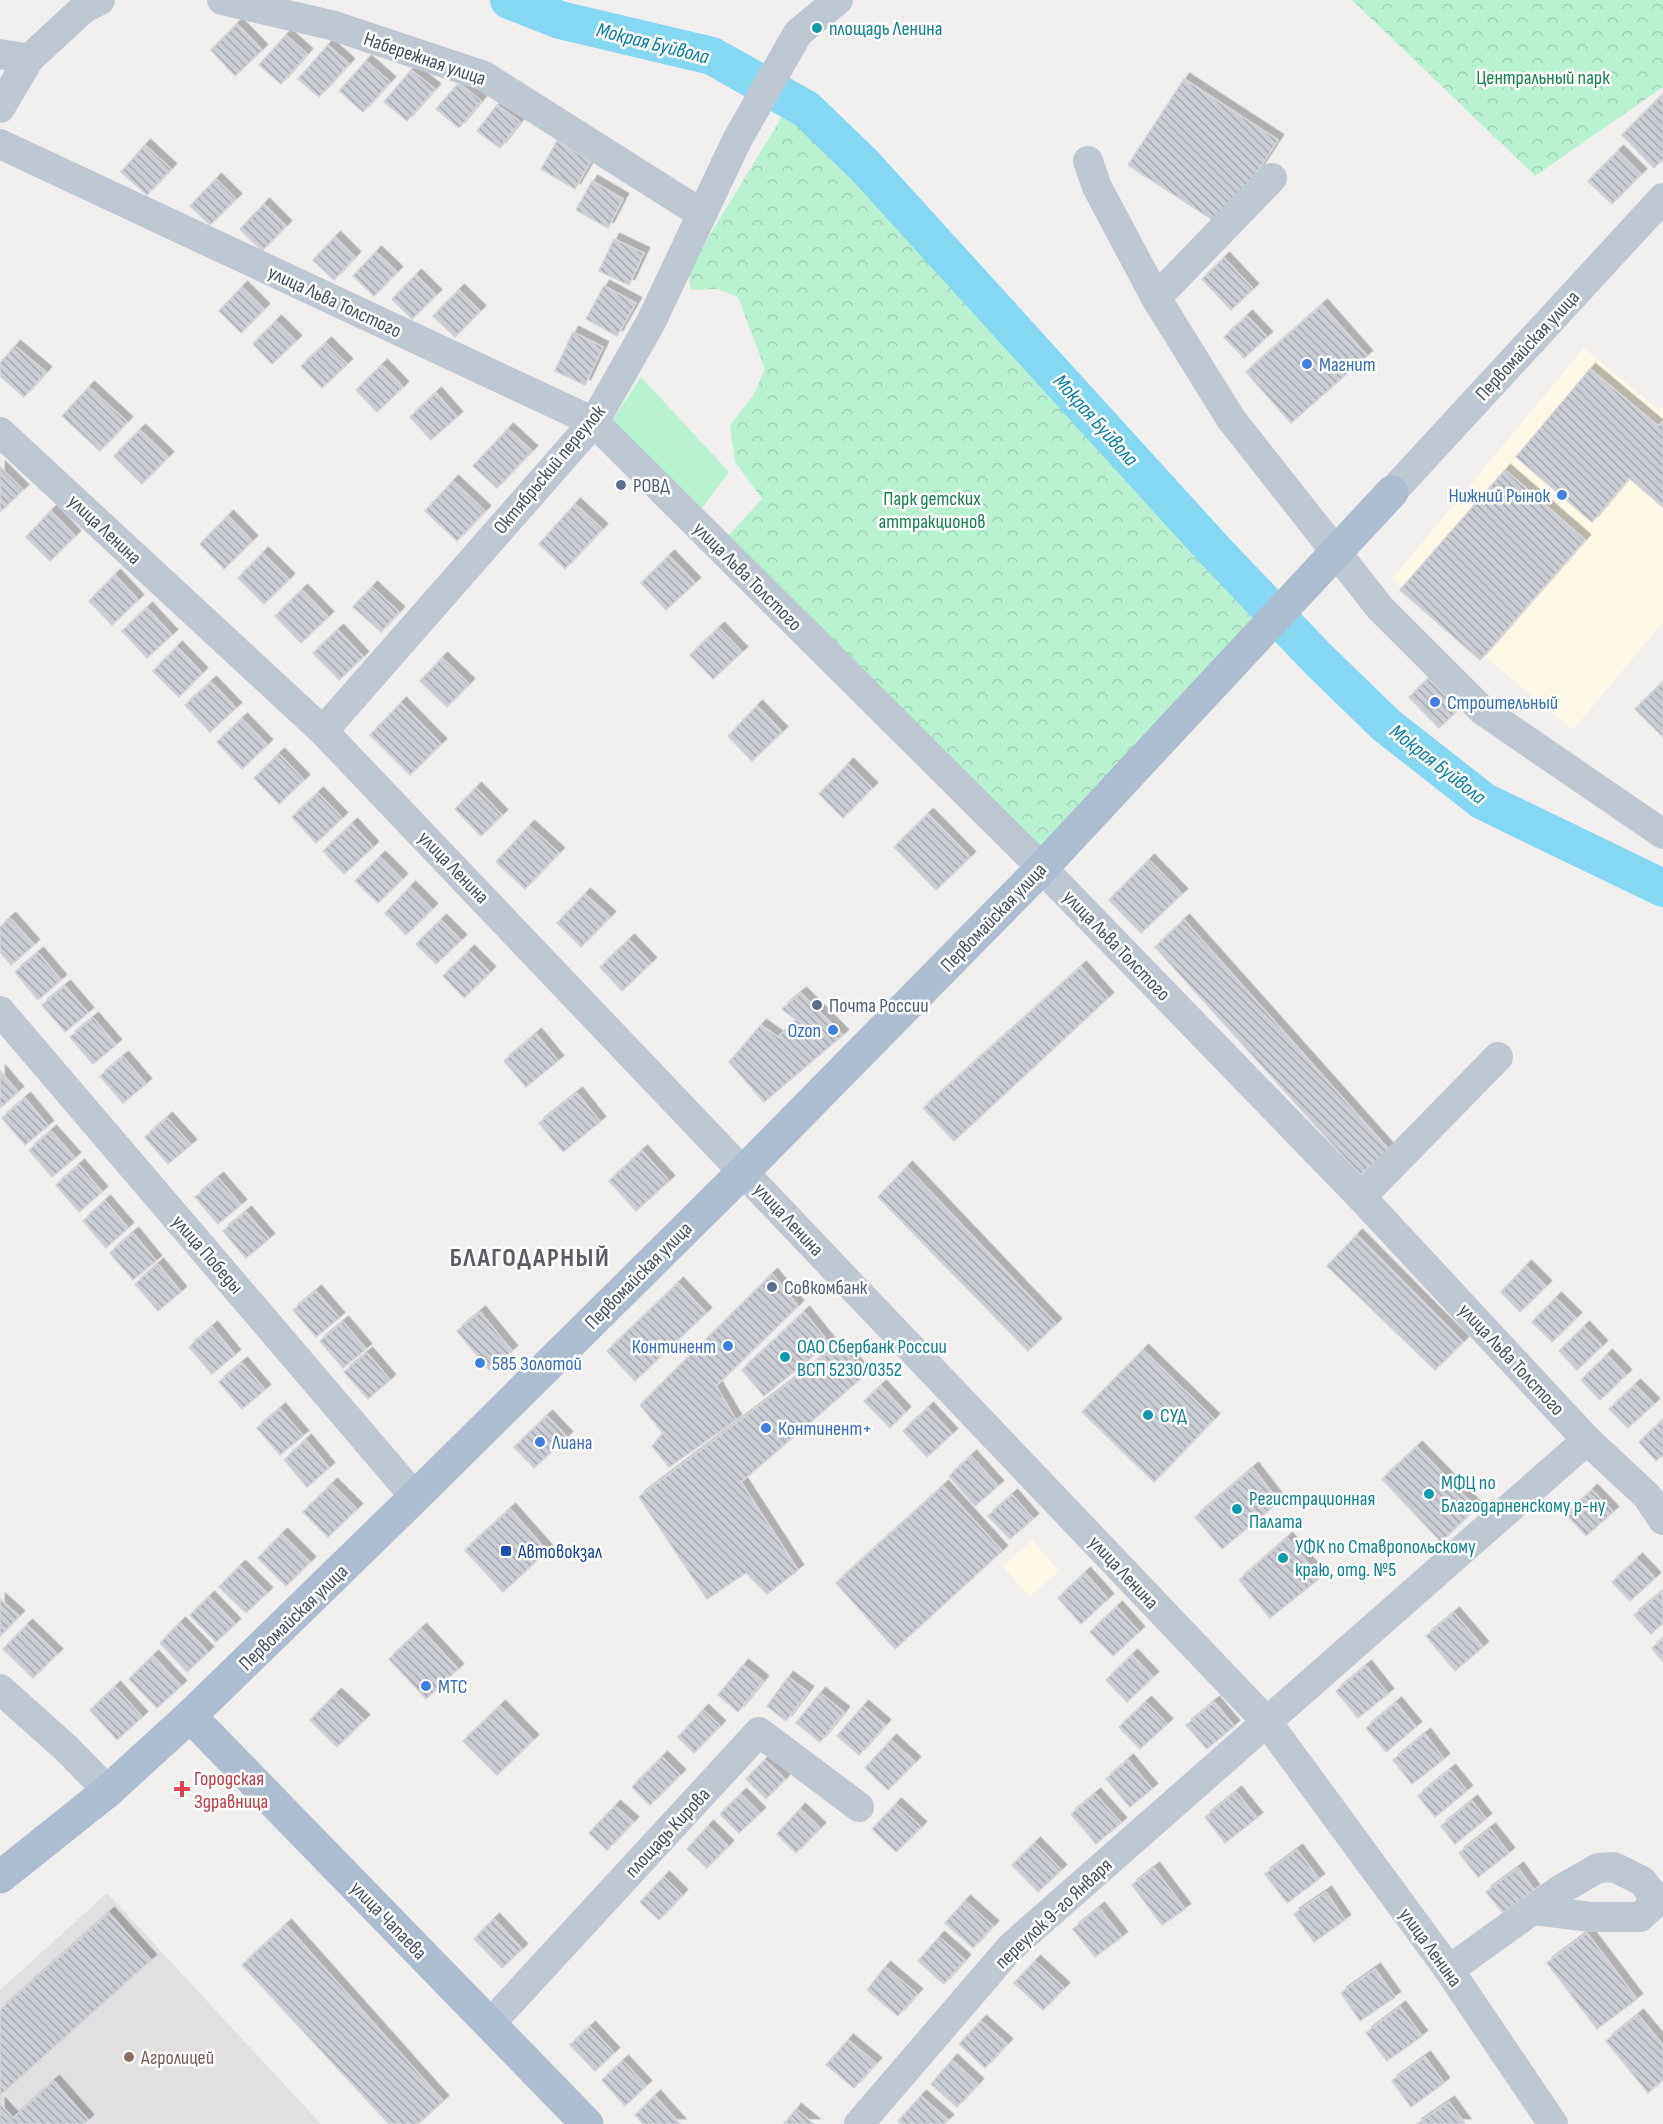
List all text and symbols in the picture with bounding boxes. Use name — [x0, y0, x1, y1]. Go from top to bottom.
water label: Мокрая Буйвола — [594, 17, 712, 70]
place label: площадь Ленина — [829, 17, 942, 41]
marker: площадь Ленина — [810, 21, 824, 35]
street label: Набережная улица — [361, 27, 489, 91]
park label: Центральный парк — [1476, 66, 1610, 90]
street label: улица Льва Толстого — [264, 260, 405, 343]
street label: Первомайская улица — [1470, 286, 1585, 406]
place label: Магнит — [1319, 353, 1376, 377]
marker: Магнит — [1300, 357, 1314, 371]
water label: Мокрая Буйвола — [1048, 369, 1144, 472]
street label: Октябрьский переулок — [489, 400, 611, 539]
place label: РОВД — [633, 474, 670, 498]
marker: РОВД — [614, 478, 628, 492]
place label: Нижний Рынок — [1448, 484, 1550, 508]
park label: Парк детских аттракционов — [879, 487, 986, 534]
marker: Нижний Рынок — [1555, 488, 1569, 502]
street label: улица Ленина — [63, 490, 146, 570]
street label: улица Льва Толстого — [688, 517, 807, 636]
place label: Строительный — [1447, 691, 1558, 715]
marker: Строительный — [1428, 695, 1442, 709]
water label: Мокрая Буйвола — [1385, 719, 1491, 810]
street label: улица Ленина — [413, 826, 494, 909]
street label: Первомайская улица — [936, 858, 1052, 977]
street label: улица Льва Толстого — [1057, 885, 1175, 1006]
place label: Почта России — [829, 994, 929, 1018]
marker: Почта России — [810, 998, 824, 1012]
place label: Ozon — [787, 1019, 821, 1043]
marker: Ozon — [826, 1023, 840, 1037]
street label: улица Ленина — [748, 1178, 828, 1261]
street label: улица Победы — [166, 1210, 248, 1299]
street label: Первомайская улица — [580, 1217, 697, 1334]
district label: БЛАГОДАРНЫЙ — [450, 1243, 610, 1274]
place label: Совкомбанк — [784, 1276, 868, 1300]
marker: Совкомбанк — [765, 1280, 779, 1294]
street label: улица Льва Толстого — [1453, 1299, 1569, 1421]
place label: Континент — [632, 1335, 716, 1359]
place label: ОАО Сбербанк России ВСП 5230/0352 — [797, 1335, 947, 1382]
marker: Континент — [721, 1339, 735, 1353]
marker: ОАО Сбербанк России ВСП 5230/0352 — [778, 1350, 792, 1364]
place label: 585 Золотой — [492, 1352, 582, 1376]
marker: 585 Золотой — [473, 1356, 487, 1370]
place label: СУД — [1160, 1404, 1187, 1428]
marker: СУД — [1141, 1408, 1155, 1422]
place label: Континент+ — [778, 1417, 872, 1441]
marker: Континент+ — [759, 1421, 773, 1435]
place label: Лиана — [551, 1431, 593, 1455]
marker: Лиана — [533, 1435, 547, 1449]
place label: МФЦ по Благодарненскому р-ну — [1441, 1471, 1606, 1518]
place label: Регистрационная Палата — [1249, 1487, 1375, 1534]
marker: МФЦ по Благодарненскому р-ну — [1422, 1487, 1436, 1501]
marker: Регистрационная Палата — [1230, 1502, 1244, 1516]
street label: улица Ленина — [1083, 1531, 1163, 1614]
place label: УФК по Ставропольскому краю, отд. №5 — [1295, 1535, 1476, 1582]
place label: Автовокзал — [517, 1540, 602, 1564]
marker: Автовокзал — [499, 1544, 513, 1558]
marker: УФК по Ставропольскому краю, отд. №5 — [1276, 1551, 1290, 1565]
street label: Первомайская улица — [234, 1560, 353, 1676]
place label: МТС — [438, 1675, 467, 1699]
marker: МТС — [419, 1679, 433, 1693]
place label: Городская Здравница — [194, 1767, 268, 1814]
marker: Городская Здравница — [175, 1782, 189, 1796]
street label: площадь Кирова — [620, 1783, 715, 1882]
street label: переулок 9-го Января — [990, 1853, 1117, 1974]
street label: улица Чапаева — [345, 1876, 432, 1965]
street label: улица Ленина — [1394, 1903, 1467, 1992]
place label: Агролицей — [140, 2046, 214, 2070]
marker: Агролицей — [122, 2050, 136, 2064]

